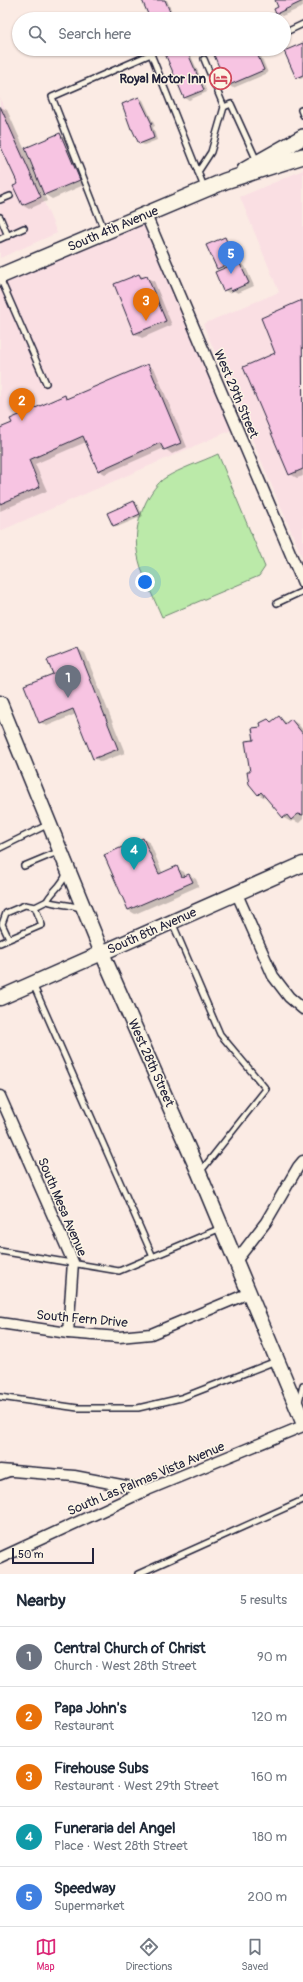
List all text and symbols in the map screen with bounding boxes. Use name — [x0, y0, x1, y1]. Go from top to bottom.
search box — [12, 12, 291, 56]
icon: search — [26, 23, 48, 45]
text: Search here — [58, 25, 131, 44]
hotel icon: Royal Motor Inn — [208, 66, 234, 92]
place label: Royal Motor Inn — [120, 71, 207, 87]
street label: South 4th Avenue — [65, 202, 161, 255]
pin: 5 — [218, 241, 244, 274]
pin: 3 — [133, 288, 159, 321]
street label: West 29th Street — [210, 347, 262, 441]
pin: 2 — [9, 388, 35, 421]
your location — [135, 572, 155, 592]
pin: 1 — [55, 665, 81, 698]
pin: 4 — [121, 837, 147, 870]
street label: South 8th Avenue — [105, 904, 200, 958]
street label: West 28th Street — [124, 1017, 178, 1110]
street label: South Mesa Avenue — [34, 1155, 90, 1259]
street label: South Fern Drive — [36, 1307, 129, 1331]
street label: South Las Palmas Vista Avenue — [65, 1438, 228, 1519]
scale bar — [12, 1546, 94, 1565]
text: 50 m — [18, 1548, 44, 1561]
text: Nearby — [16, 1590, 65, 1611]
text: 5 results — [240, 1592, 287, 1608]
text: Central Church of Christ — [54, 1639, 205, 1658]
text: 1 — [26, 1649, 32, 1665]
text: 90 m — [257, 1649, 287, 1665]
text: Church · West 28th Street — [54, 1658, 196, 1674]
text: Papa John's — [54, 1699, 126, 1718]
text: 2 — [25, 1709, 33, 1725]
text: 120 m — [251, 1709, 287, 1725]
text: Restaurant — [54, 1718, 114, 1734]
text: Firehouse Subs — [54, 1759, 149, 1778]
text: 3 — [25, 1769, 33, 1785]
text: 160 m — [251, 1769, 287, 1785]
text: Restaurant · West 29th Street — [54, 1778, 219, 1794]
text: Funeraria del Angel — [54, 1819, 176, 1838]
text: 4 — [25, 1829, 33, 1845]
text: 180 m — [252, 1829, 287, 1845]
text: Place · West 28th Street — [54, 1838, 188, 1854]
text: Speedway — [54, 1879, 115, 1898]
text: 5 — [25, 1889, 33, 1905]
text: 200 m — [248, 1889, 287, 1905]
text: Supermarket — [54, 1898, 125, 1914]
tab: Map — [35, 1936, 57, 1973]
tab: Directions — [126, 1936, 172, 1973]
tab: Saved — [241, 1936, 268, 1973]

